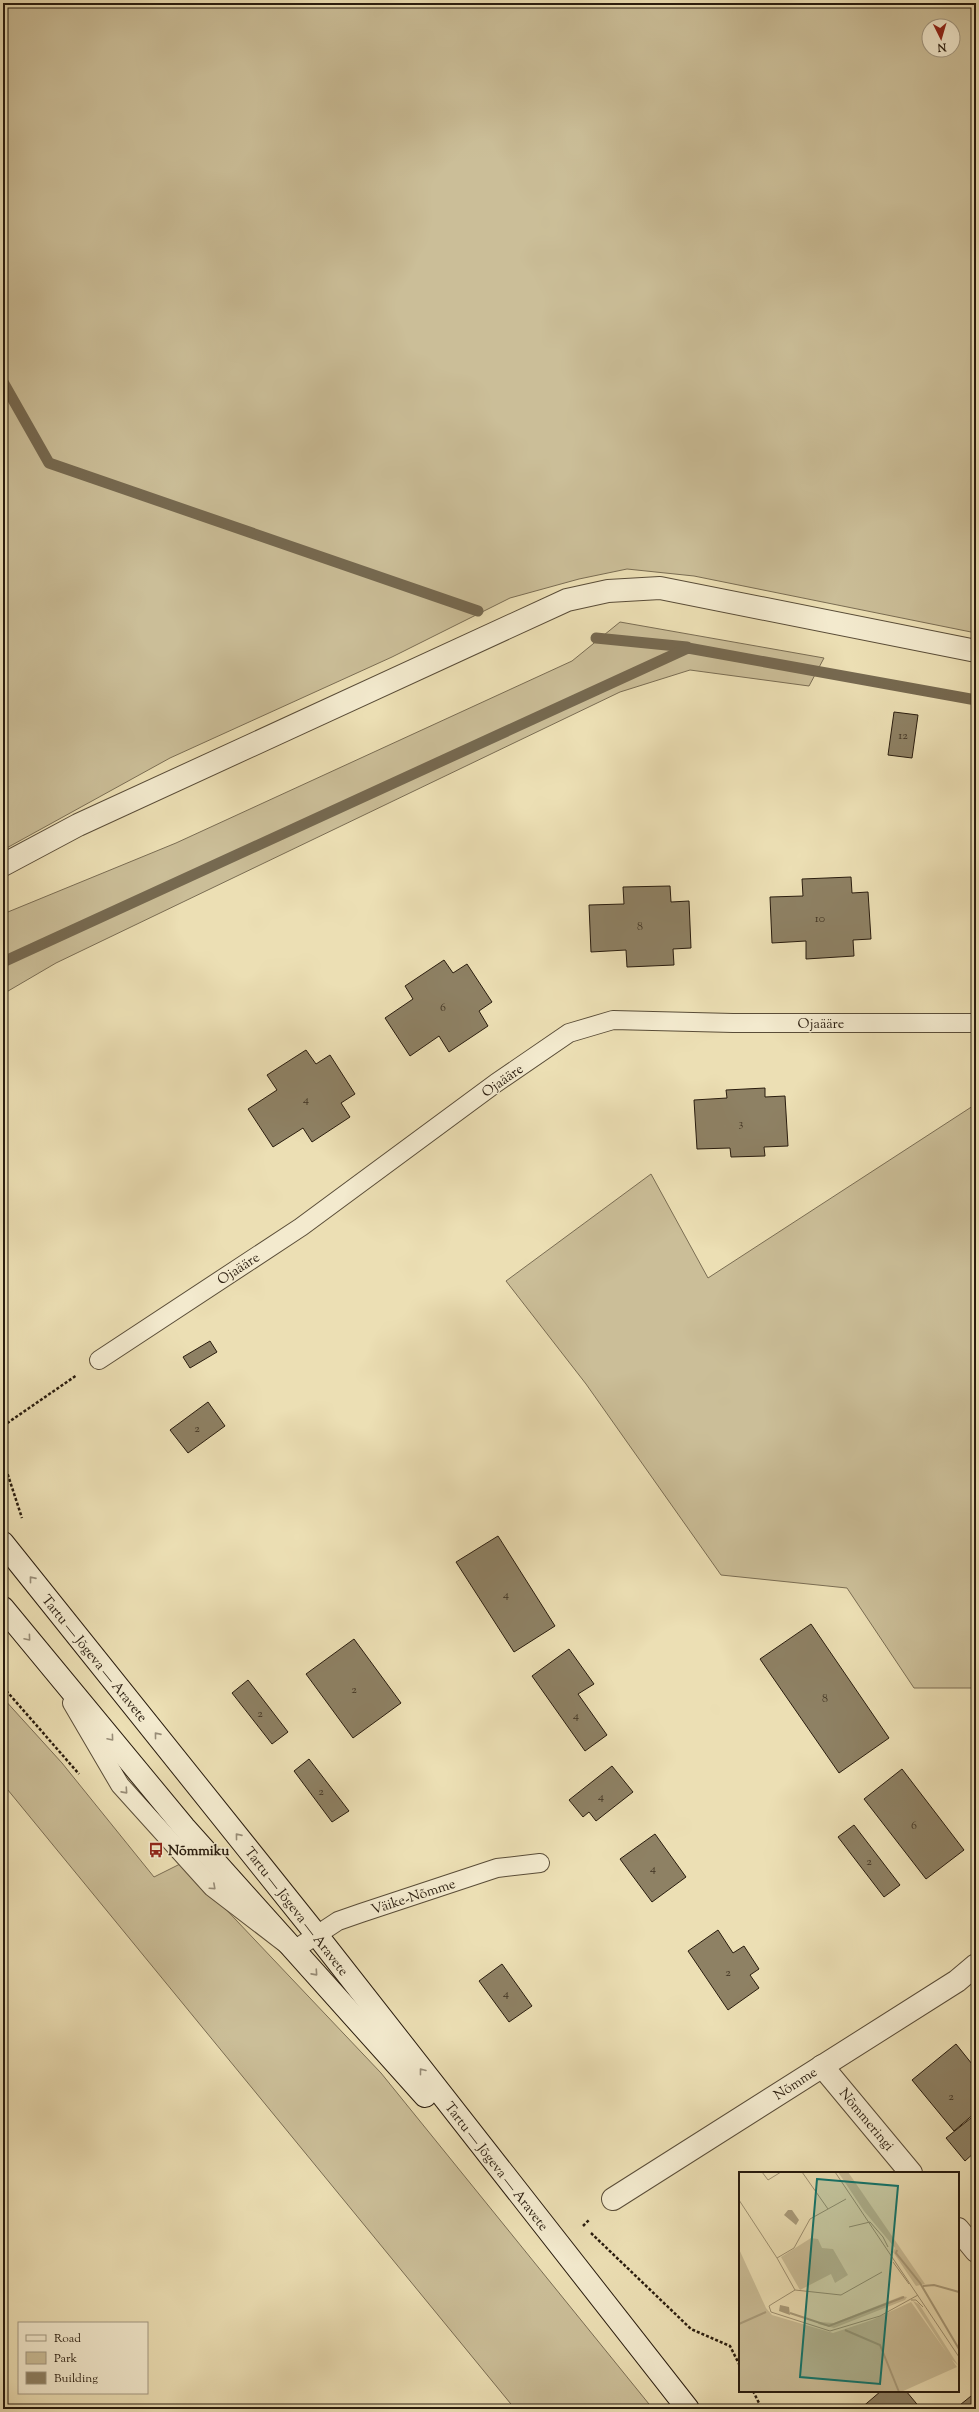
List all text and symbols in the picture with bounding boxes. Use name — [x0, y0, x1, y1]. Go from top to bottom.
north arrow — [921, 18, 961, 58]
text: N — [936, 39, 948, 55]
house number: 12 — [898, 727, 908, 745]
house number: 10 — [815, 910, 825, 928]
house number: 8 — [637, 918, 643, 936]
house number: 6 — [440, 999, 446, 1017]
street label: Ojaääre — [798, 1015, 844, 1035]
street label: Ojaääre — [478, 1060, 528, 1103]
house number: 4 — [303, 1091, 309, 1109]
house number: 3 — [739, 1115, 744, 1133]
street label: Ojaääre — [214, 1249, 264, 1291]
house number: 2 — [194, 1420, 200, 1438]
one-way arrow — [29, 1576, 36, 1583]
house number: 4 — [503, 1586, 509, 1604]
street label: Tartu — Jõgeva — Aravete — [36, 1591, 151, 1727]
one-way arrow — [23, 1633, 30, 1640]
house number: 2 — [351, 1681, 357, 1699]
house number: 8 — [822, 1690, 828, 1708]
house number: 2 — [257, 1705, 263, 1723]
house number: 4 — [573, 1707, 579, 1725]
one-way arrow — [154, 1732, 161, 1739]
one-way arrow — [106, 1733, 113, 1741]
house number: 2 — [318, 1783, 324, 1801]
one-way arrow — [121, 1786, 128, 1794]
house number: 4 — [598, 1788, 604, 1806]
house number: 6 — [911, 1817, 917, 1835]
one-way arrow — [235, 1834, 242, 1841]
bus stop icon: Nõmmiku — [147, 1841, 165, 1859]
place label: Nõmmiku — [168, 1842, 230, 1862]
street label: Tartu — Jõgeva — Aravete — [239, 1844, 352, 1981]
house number: 2 — [866, 1853, 872, 1871]
house number: 4 — [650, 1860, 656, 1878]
street label: Väike-Nõmme — [369, 1875, 458, 1921]
one-way arrow — [208, 1883, 216, 1890]
house number: 2 — [725, 1964, 731, 1982]
one-way arrow — [311, 1969, 318, 1976]
house number: 4 — [503, 1985, 509, 2003]
street label: Nõmme — [770, 2063, 822, 2106]
one-way arrow — [420, 2068, 427, 2075]
street label: Nõmmeringi — [833, 2085, 898, 2156]
house number: 2 — [948, 2088, 954, 2106]
street label: Tartu — Jõgeva — Aravete — [439, 2099, 552, 2236]
inset map — [739, 2172, 959, 2392]
legend — [18, 2322, 148, 2394]
text: Road — [54, 2330, 81, 2348]
text: Park — [54, 2350, 77, 2368]
text: Building — [54, 2370, 98, 2388]

